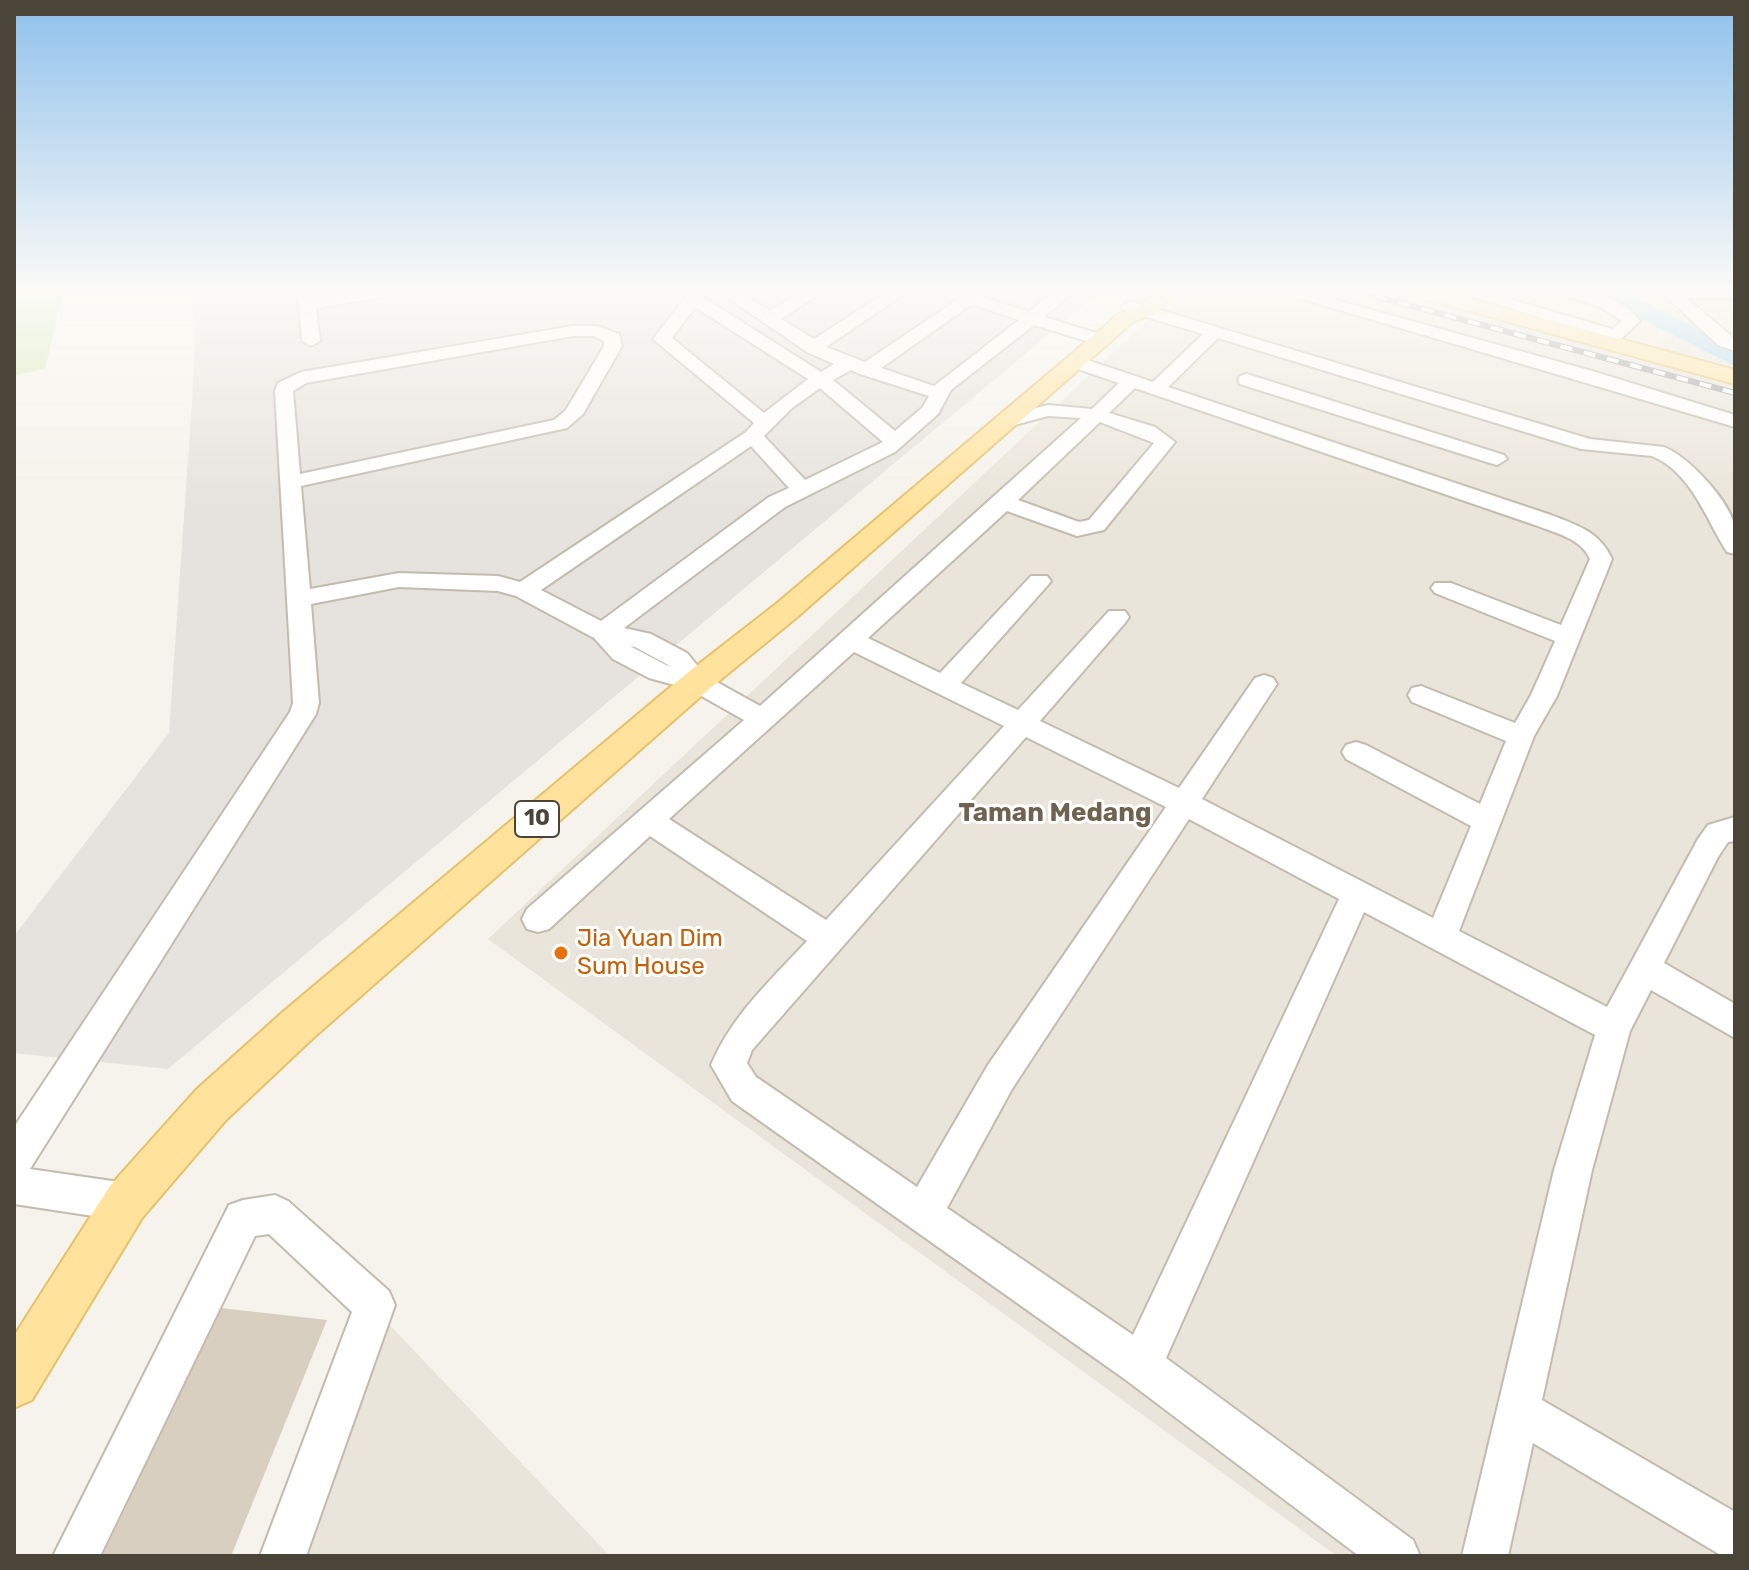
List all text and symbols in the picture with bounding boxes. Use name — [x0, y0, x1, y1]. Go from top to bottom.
district label: Taman Medang — [959, 797, 1151, 829]
road number: 10 — [515, 801, 559, 837]
place label: Jia Yuan Dim Sum House — [577, 925, 723, 981]
marker: Jia Yuan Dim Sum House — [552, 944, 570, 962]

